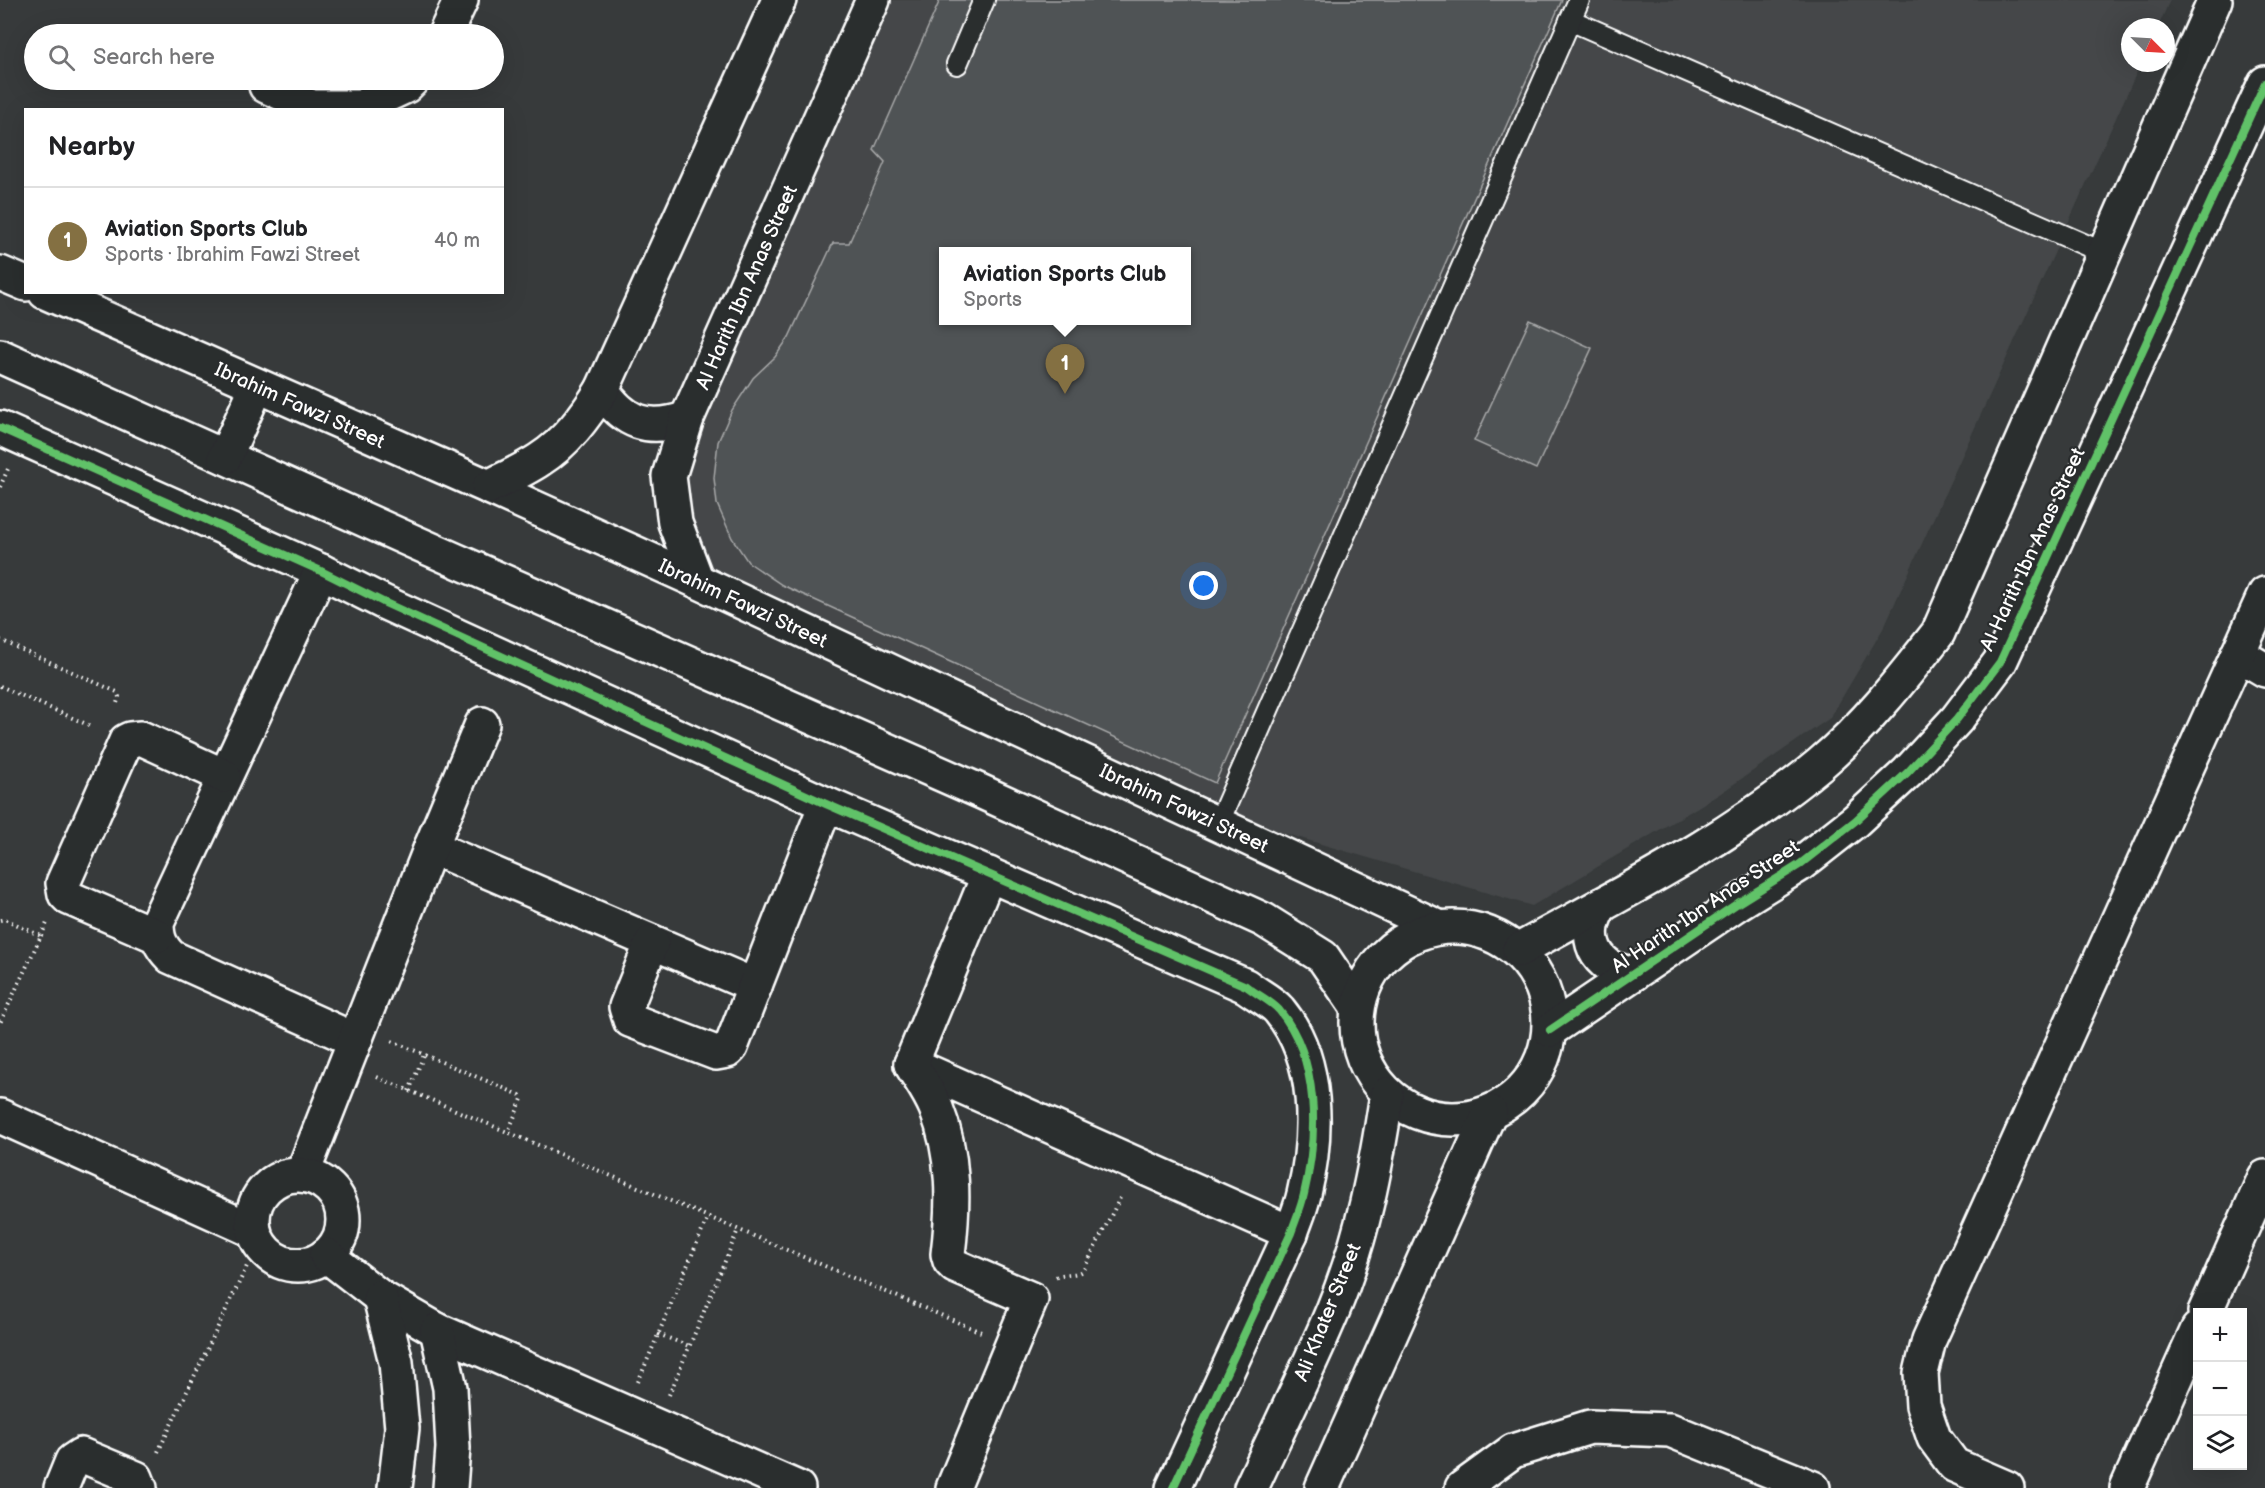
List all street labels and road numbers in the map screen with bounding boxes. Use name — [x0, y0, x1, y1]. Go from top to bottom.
street label: Al Harith Ibn Anas Street — [691, 181, 803, 393]
street label: Ibrahim Fawzi Street — [211, 358, 388, 454]
street label: Al Harith Ibn Anas Street — [1975, 444, 2091, 655]
street label: Ibrahim Fawzi Street — [654, 554, 831, 654]
street label: Ibrahim Fawzi Street — [1095, 759, 1272, 859]
street label: Al Harith Ibn Anas Street — [1607, 835, 1804, 979]
street label: Ali Khater Street — [1289, 1240, 1367, 1385]

